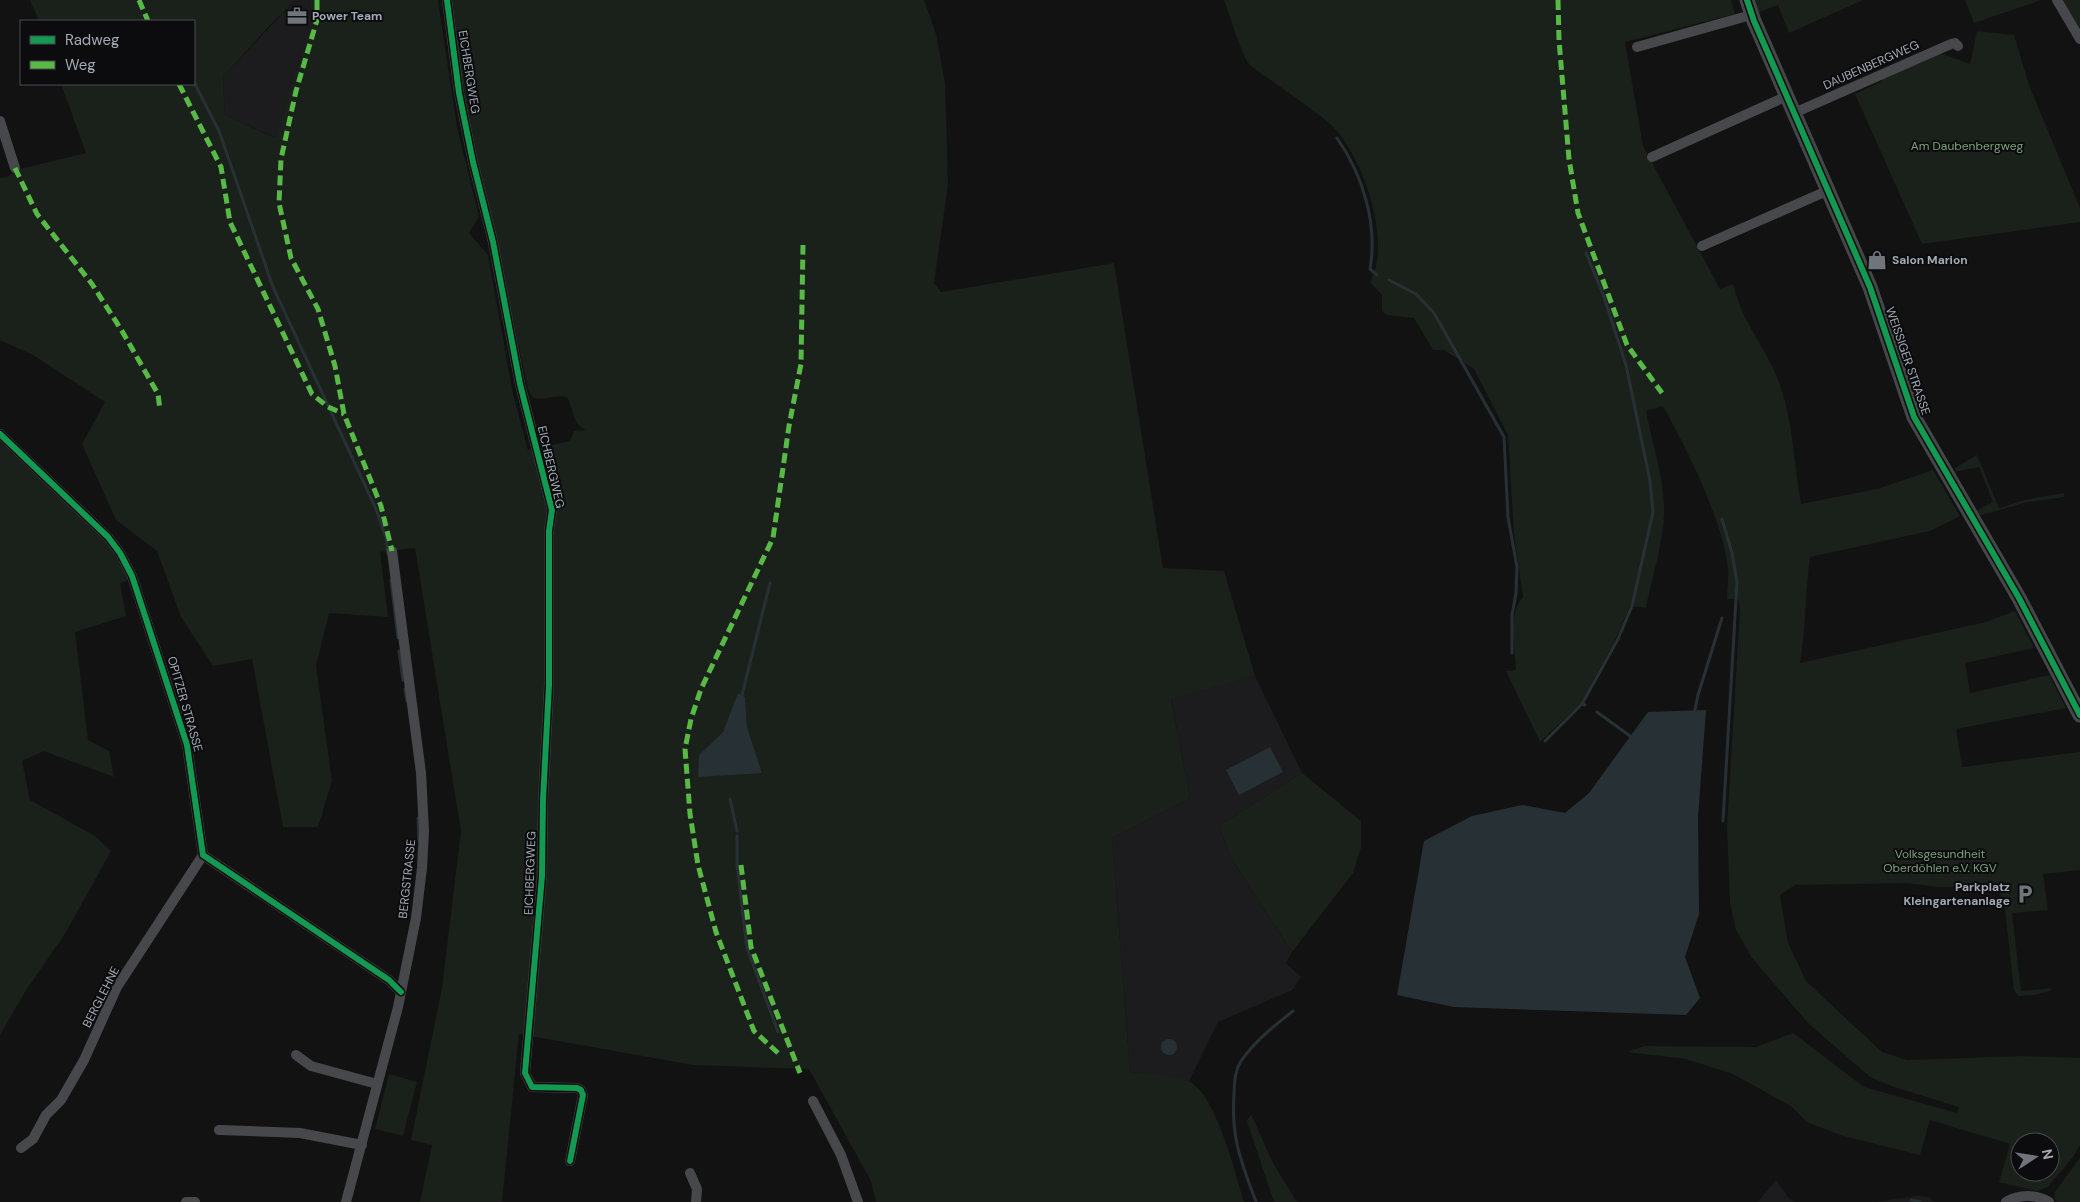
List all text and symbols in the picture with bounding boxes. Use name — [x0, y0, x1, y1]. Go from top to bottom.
office icon: Power Team — [286, 5, 308, 27]
place label: Power Team — [312, 8, 382, 24]
legend — [20, 20, 195, 85]
street label: EICHBERGWEG — [455, 29, 483, 115]
text: Radweg — [65, 30, 119, 50]
street label: DAUBENBERGWEG — [1821, 37, 1921, 93]
text: Weg — [65, 55, 96, 75]
park label: Am Daubenbergweg — [1911, 138, 2024, 154]
shop icon: Salon Marion — [1866, 249, 1888, 271]
place label: Salon Marion — [1892, 252, 1968, 268]
street label: WEISSIGER STRASSE — [1882, 305, 1934, 417]
street label: EICHBERGWEG — [534, 424, 568, 510]
street label: OPITZER STRASSE — [164, 654, 206, 754]
street label: EICHBERGWEG — [521, 831, 539, 915]
street label: BERGSTRASSE — [395, 838, 419, 919]
park label: Volksgesundheit Oberdöhlen e.V. KGV — [1883, 846, 1997, 876]
place label: Parkplatz Kleingartenanlage — [1903, 879, 2010, 909]
parking icon: Parkplatz Kleingartenanlage — [2014, 883, 2036, 905]
street label: BERGLEHNE — [79, 964, 123, 1030]
north arrow — [2010, 1132, 2060, 1182]
text: N — [2038, 1147, 2058, 1161]

